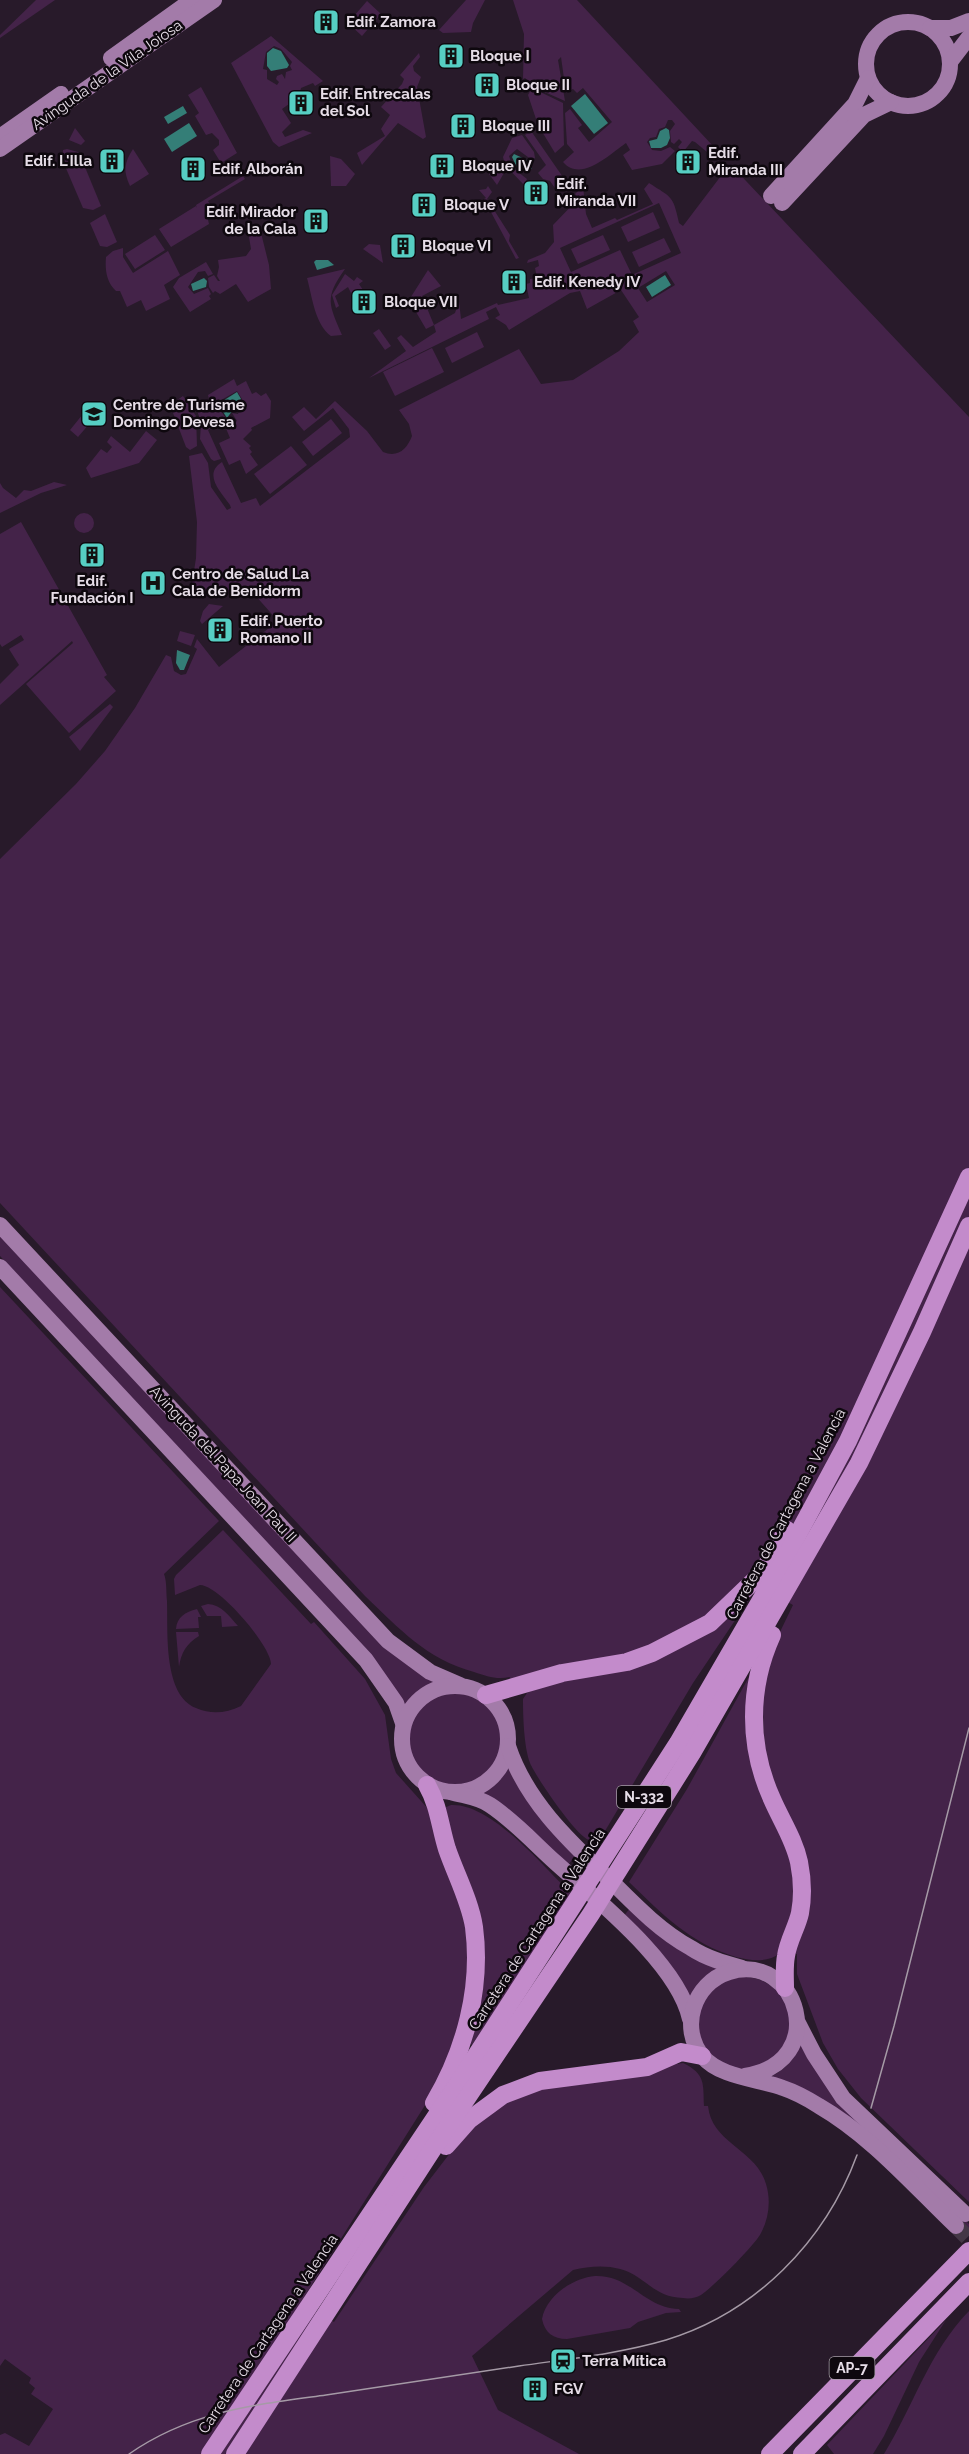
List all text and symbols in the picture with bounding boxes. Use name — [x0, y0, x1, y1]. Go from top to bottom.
building icon: Edif. Zamora — [311, 7, 341, 37]
place label: Edif. Zamora — [346, 13, 436, 31]
street label: Avinguda de la Vila Joiosa — [28, 16, 186, 134]
building icon: Bloque I — [436, 41, 466, 71]
place label: Bloque I — [470, 47, 530, 65]
building icon: Bloque II — [472, 70, 502, 100]
place label: Bloque II — [506, 76, 570, 94]
place label: Edif. Entrecalas del Sol — [320, 85, 431, 120]
building icon: Edif. Entrecalas del Sol — [286, 88, 316, 118]
building icon: Bloque III — [448, 111, 478, 141]
place label: Bloque III — [482, 117, 550, 135]
place label: Edif. Miranda III — [708, 144, 783, 179]
building icon: Edif. L'Illa — [97, 146, 127, 176]
building icon: Edif. Miranda III — [673, 147, 703, 177]
building icon: Bloque IV — [427, 151, 457, 181]
place label: Edif. L'Illa — [25, 152, 92, 170]
building icon: Edif. Alborán — [178, 154, 208, 184]
place label: Bloque IV — [462, 157, 533, 175]
place label: Edif. Alborán — [212, 160, 303, 178]
place label: Edif. Miranda VII — [556, 175, 636, 210]
building icon: Edif. Miranda VII — [521, 178, 551, 208]
building icon: Bloque V — [409, 190, 439, 220]
place label: Bloque V — [444, 196, 510, 214]
place label: Edif. Mirador de la Cala — [206, 203, 296, 238]
building icon: Edif. Mirador de la Cala — [301, 206, 331, 236]
building icon: Bloque VI — [388, 231, 418, 261]
place label: Bloque VI — [422, 237, 491, 255]
building icon: Edif. Kenedy IV — [499, 267, 529, 297]
place label: Edif. Kenedy IV — [534, 273, 641, 291]
building icon: Bloque VII — [349, 287, 379, 317]
place label: Bloque VII — [384, 293, 458, 311]
place label: Centre de Turisme Domingo Devesa — [113, 396, 245, 431]
school or university icon: Centre de Turisme Domingo Devesa — [79, 399, 109, 429]
building icon: Edif. Fundación I — [77, 540, 107, 570]
place label: Centro de Salud La Cala de Benidorm — [172, 565, 310, 600]
hospital icon: Centro de Salud La Cala de Benidorm — [138, 568, 168, 598]
place label: Edif. Fundación I — [50, 572, 134, 607]
place label: Edif. Puerto Romano II — [240, 612, 323, 647]
building icon: Edif. Puerto Romano II — [205, 615, 235, 645]
street label: Avinguda del Papa Joan Pau II — [146, 1382, 300, 1546]
street label: Carretera de Cartagena a Valencia — [723, 1405, 849, 1623]
road number: N-332 — [617, 1786, 671, 1808]
street label: Carretera de Cartagena a Valencia — [465, 1825, 609, 2033]
street label: Carretera de Cartagena a Valencia — [194, 2231, 342, 2437]
station icon: Terra Mítica — [548, 2346, 578, 2376]
place label: Terra Mítica — [582, 2352, 666, 2370]
road number: AP-7 — [830, 2357, 874, 2379]
building icon: FGV — [520, 2374, 550, 2404]
place label: FGV — [554, 2380, 584, 2398]

